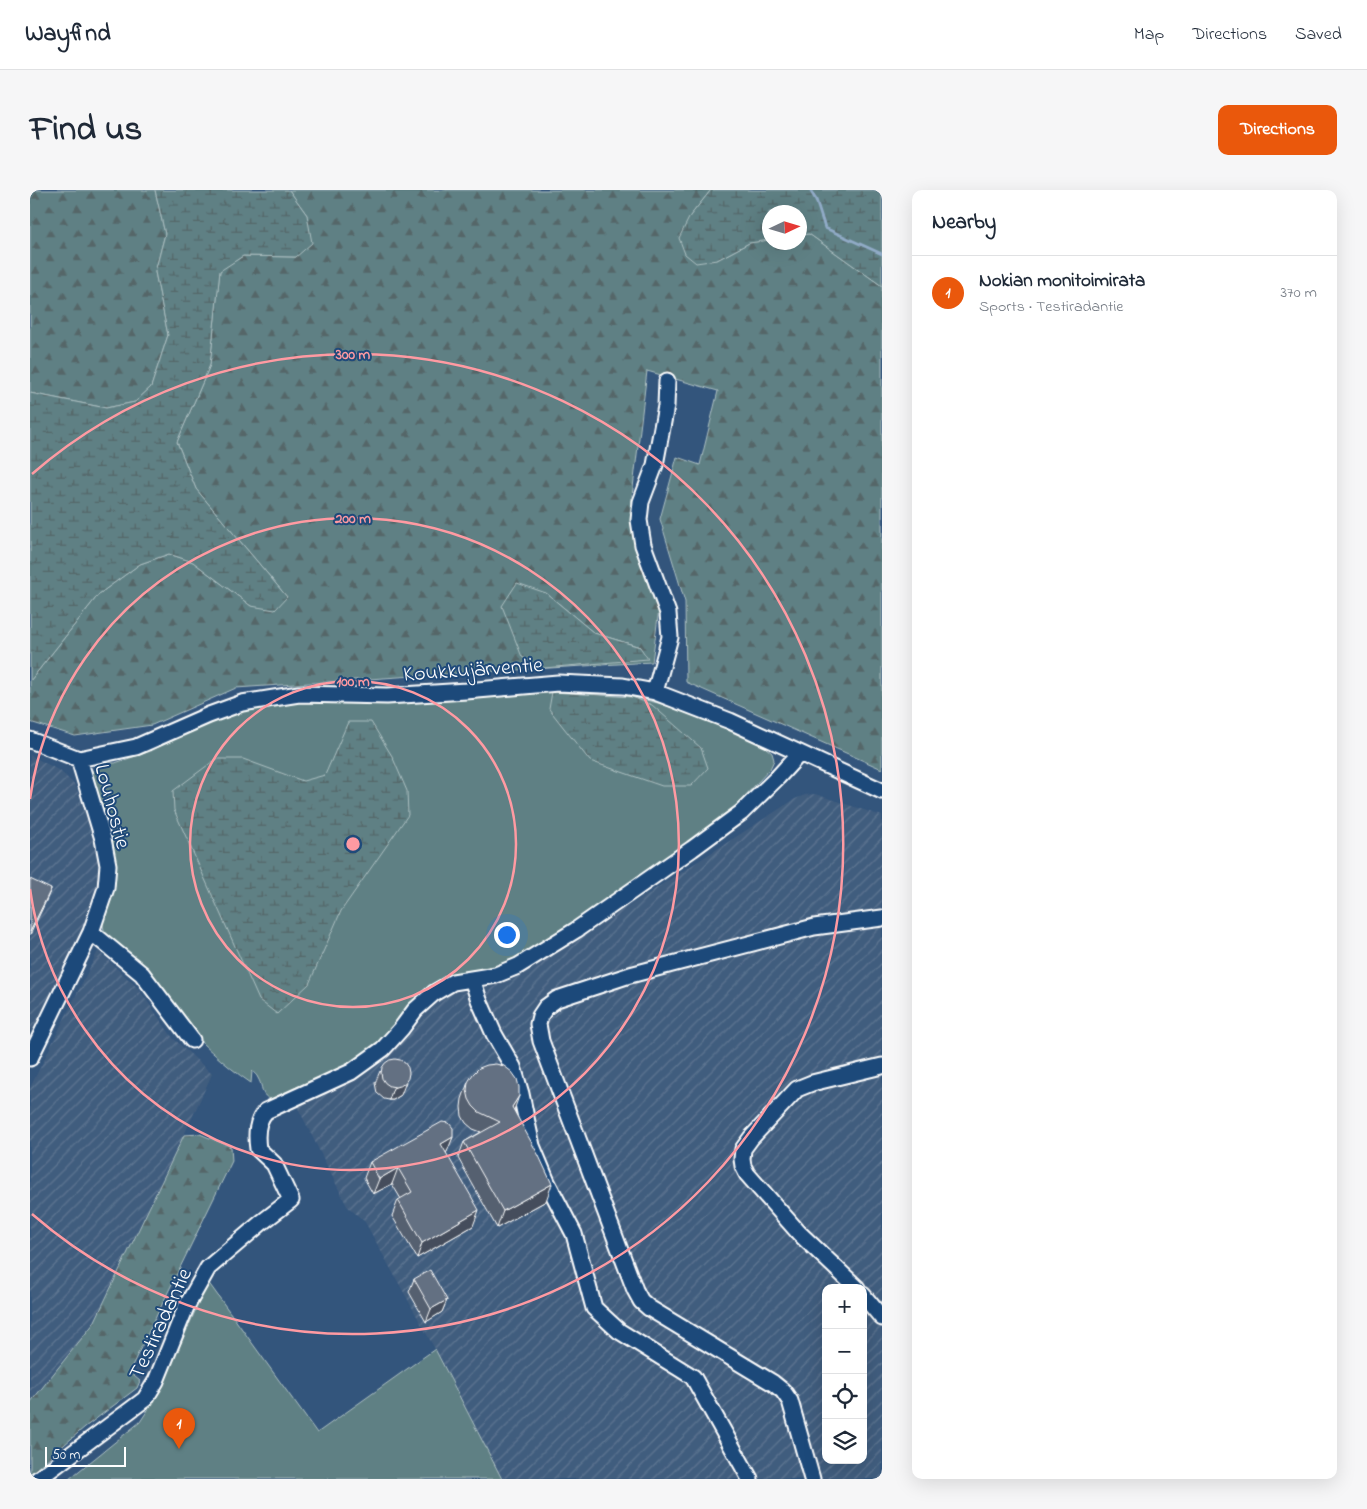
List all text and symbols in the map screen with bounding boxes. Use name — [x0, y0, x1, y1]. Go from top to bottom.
text: Wayfind — [25, 17, 111, 52]
text: Map — [1134, 22, 1164, 48]
text: Directions — [1192, 22, 1267, 48]
text: Saved — [1295, 22, 1342, 48]
text: Find us — [30, 105, 142, 156]
button: Directions — [1218, 105, 1337, 155]
north arrow — [762, 205, 807, 250]
text: Nearby — [932, 208, 996, 238]
text: Nokian monitoimirata — [979, 268, 1145, 295]
text: 1 — [945, 281, 951, 305]
text: 370 m — [1280, 281, 1317, 305]
text: Sports · Testiradantie — [979, 295, 1123, 319]
text: 300 m — [335, 344, 371, 366]
text: 200 m — [334, 508, 371, 530]
street label: Koukkujärventie — [402, 650, 544, 692]
text: 100 m — [336, 671, 370, 693]
street label: Louhostie — [84, 761, 138, 853]
centre of rings — [344, 835, 362, 853]
your location — [494, 922, 520, 948]
street label: Testiradantie — [122, 1263, 202, 1385]
map controls — [822, 1284, 867, 1464]
button: + — [822, 1284, 867, 1329]
button: − — [822, 1329, 867, 1374]
button: locate — [822, 1374, 867, 1419]
pin: 1 — [163, 1408, 195, 1449]
button: layers — [822, 1419, 867, 1464]
scale bar — [45, 1444, 126, 1467]
text: 50 m — [52, 1445, 80, 1466]

